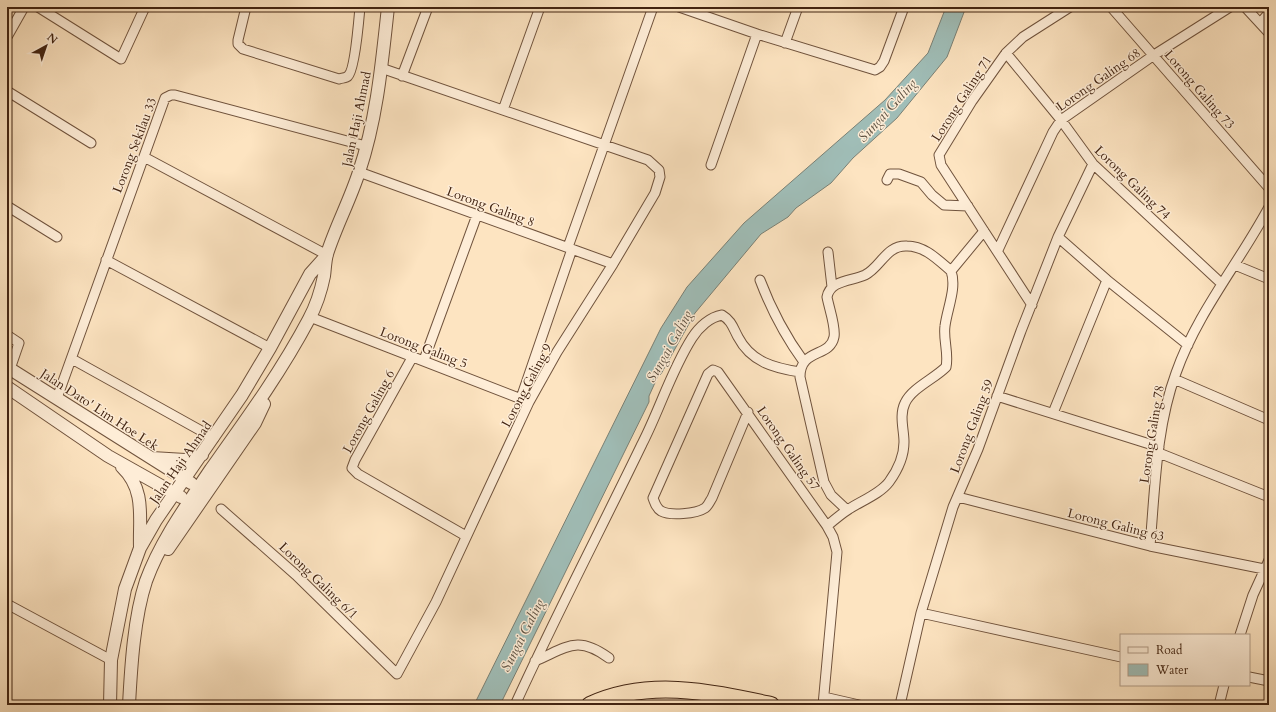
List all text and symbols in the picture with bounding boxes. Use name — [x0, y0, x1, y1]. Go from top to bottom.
north arrow — [26, 26, 66, 66]
text: N — [44, 30, 61, 48]
street label: Lorong Galing 68 — [1053, 44, 1144, 116]
street label: Lorong Galing 73 — [1160, 46, 1239, 133]
street label: Lorong Galing 71 — [927, 52, 996, 145]
street label: Jalan Haji Ahmad — [338, 70, 376, 170]
water label: Sungai Galing — [854, 74, 922, 146]
street label: Lorong Sekilau 33 — [108, 95, 161, 196]
street label: Lorong Galing 74 — [1090, 142, 1174, 224]
street label: Lorong Galing 8 — [444, 183, 537, 231]
water label: Sungai Galing — [642, 306, 697, 386]
street label: Lorong Galing 5 — [377, 323, 470, 373]
street label: Lorong Galing 9 — [497, 340, 557, 431]
street label: Jalan Dato' Lim Hoe Lek — [35, 364, 162, 455]
street label: Lorong Galing 6 — [339, 366, 399, 456]
street label: Lorong Galing 59 — [946, 377, 998, 476]
street label: Lorong Galing 78 — [1135, 384, 1169, 485]
street label: Lorong Galing 57 — [752, 403, 824, 495]
street label: Jalan Haji Ahmad — [144, 418, 216, 509]
street label: Lorong Galing 63 — [1065, 504, 1166, 546]
street label: Lorong Galing 6/1 — [275, 538, 362, 623]
water label: Sungai Galing — [496, 595, 549, 675]
legend — [1120, 634, 1250, 686]
text: Road — [1156, 642, 1183, 658]
text: Water — [1155, 662, 1189, 678]

